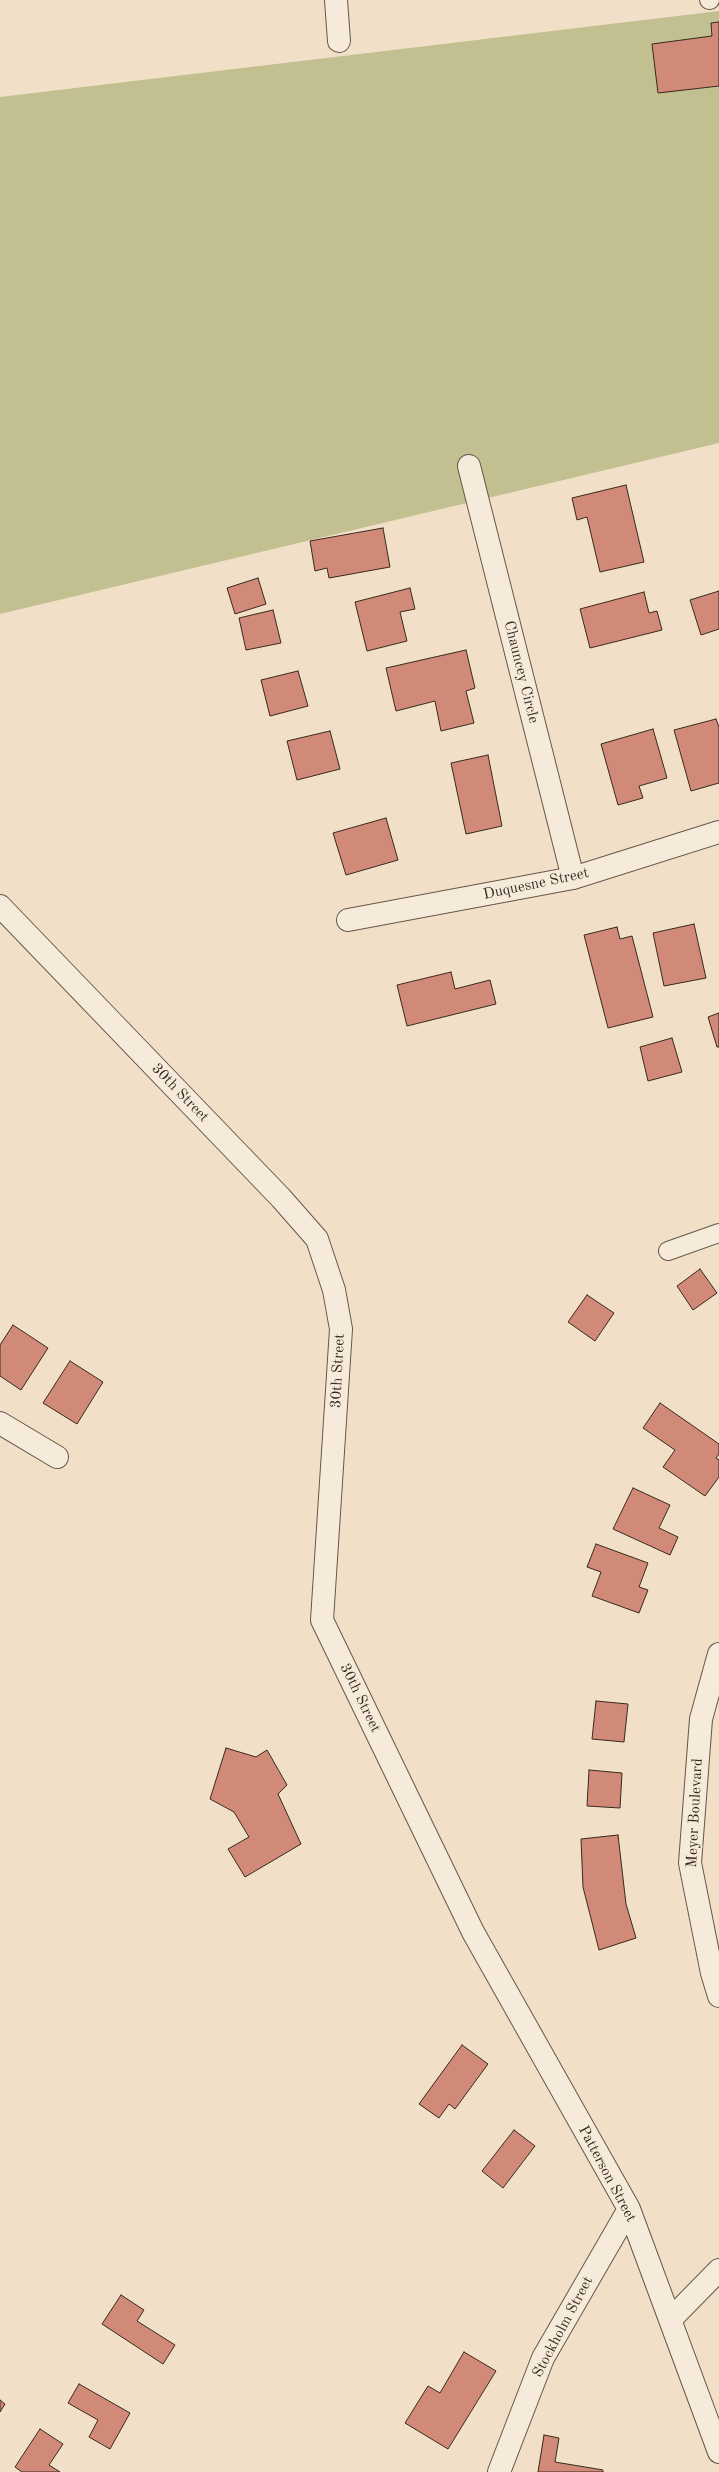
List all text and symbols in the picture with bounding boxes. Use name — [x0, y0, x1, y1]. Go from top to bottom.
street label: Chauncey Circle — [500, 619, 542, 725]
street label: Duquesne Street — [481, 864, 591, 904]
street label: 30th Street — [148, 1060, 212, 1126]
street label: 30th Street — [327, 1333, 349, 1409]
street label: 30th Street — [336, 1660, 384, 1736]
street label: Meyer Boulevard — [683, 1758, 707, 1868]
street label: Patterson Street — [574, 2123, 640, 2225]
street label: Stockholm Street — [529, 2273, 597, 2381]

